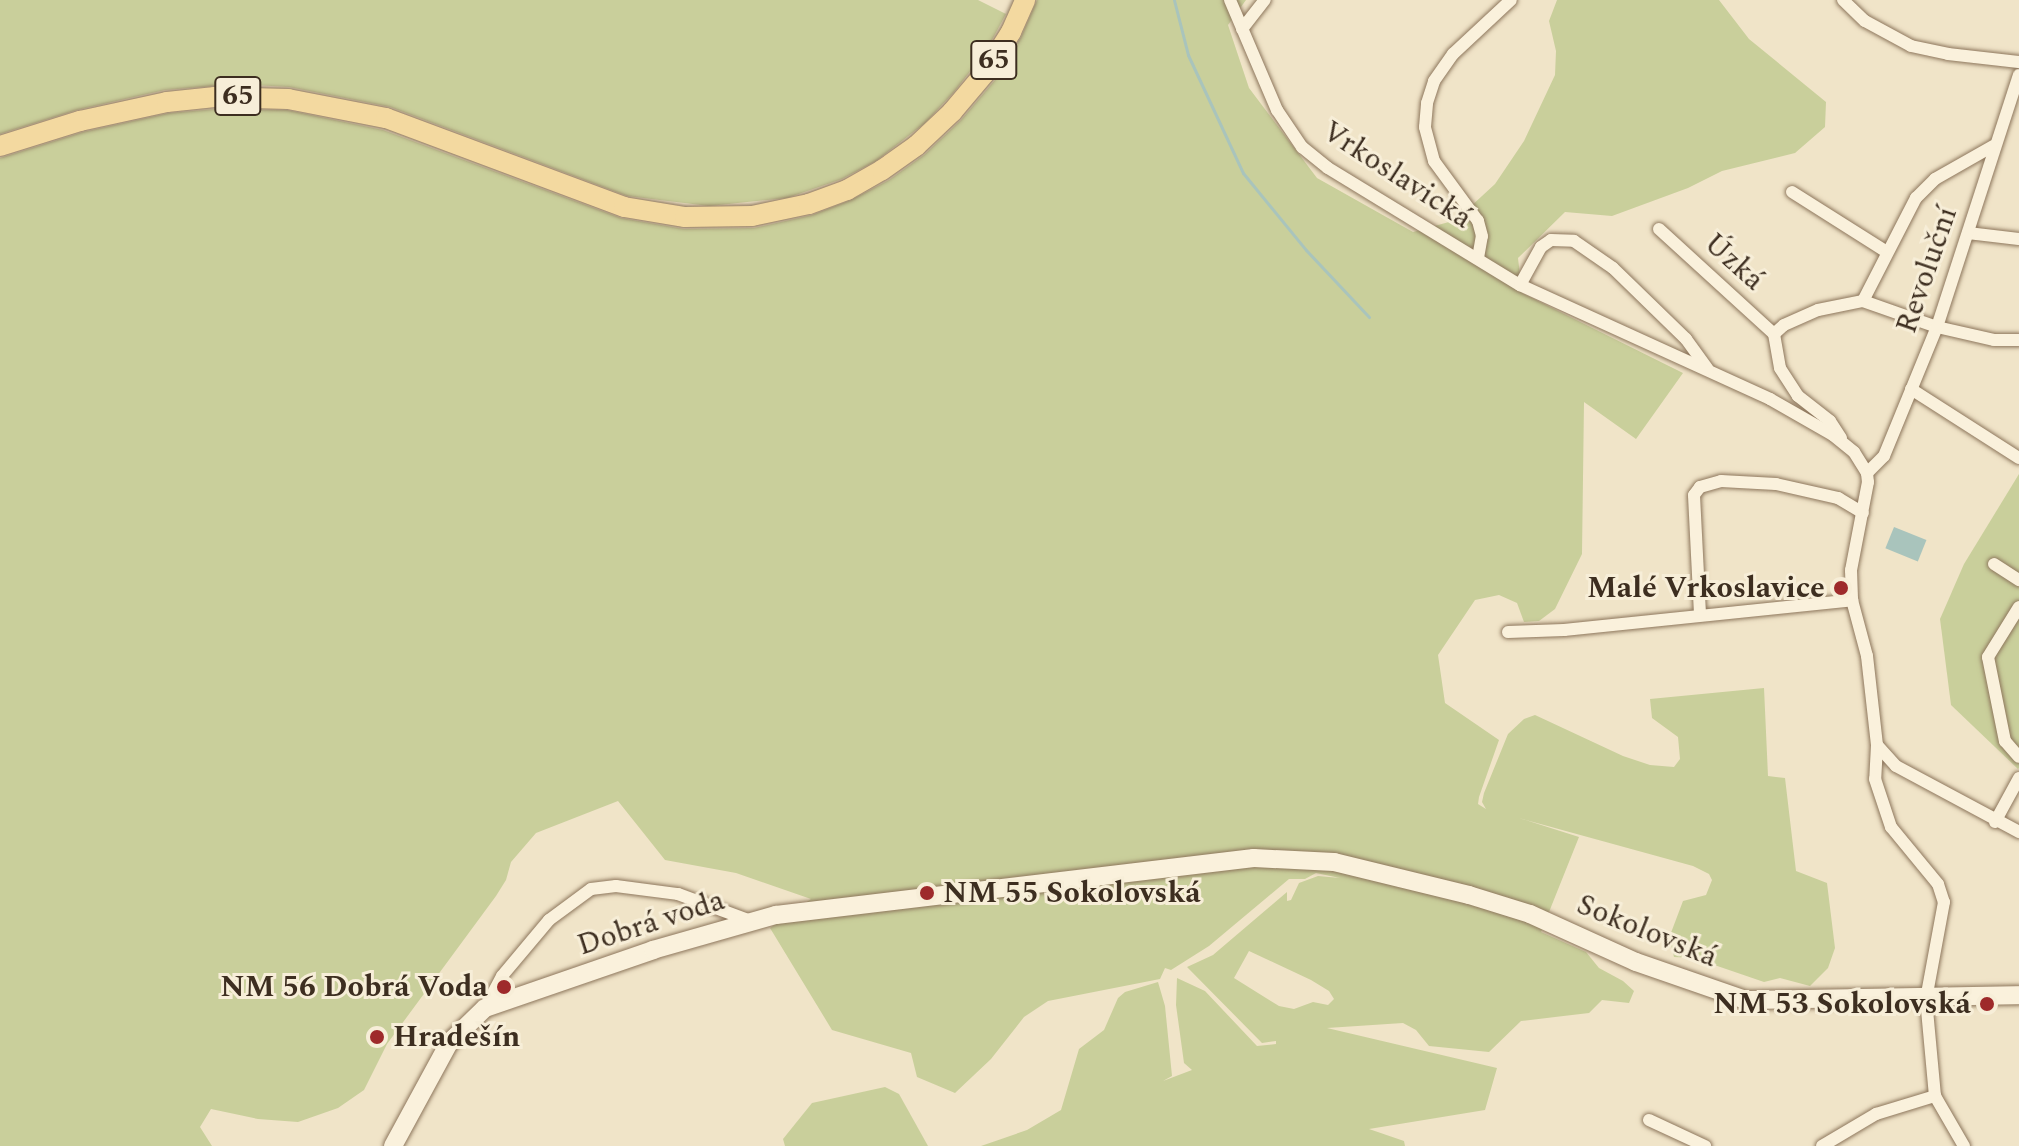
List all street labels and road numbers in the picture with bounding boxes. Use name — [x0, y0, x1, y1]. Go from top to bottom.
road number: 65 — [970, 36, 1018, 84]
road number: 65 — [214, 72, 262, 120]
street label: Vrkoslavická — [1315, 113, 1479, 237]
street label: Revoluční — [1889, 202, 1965, 338]
street label: Úzká — [1696, 226, 1772, 298]
street label: Dobrá voda — [573, 882, 729, 964]
street label: Sokolovská — [1571, 887, 1723, 975]

